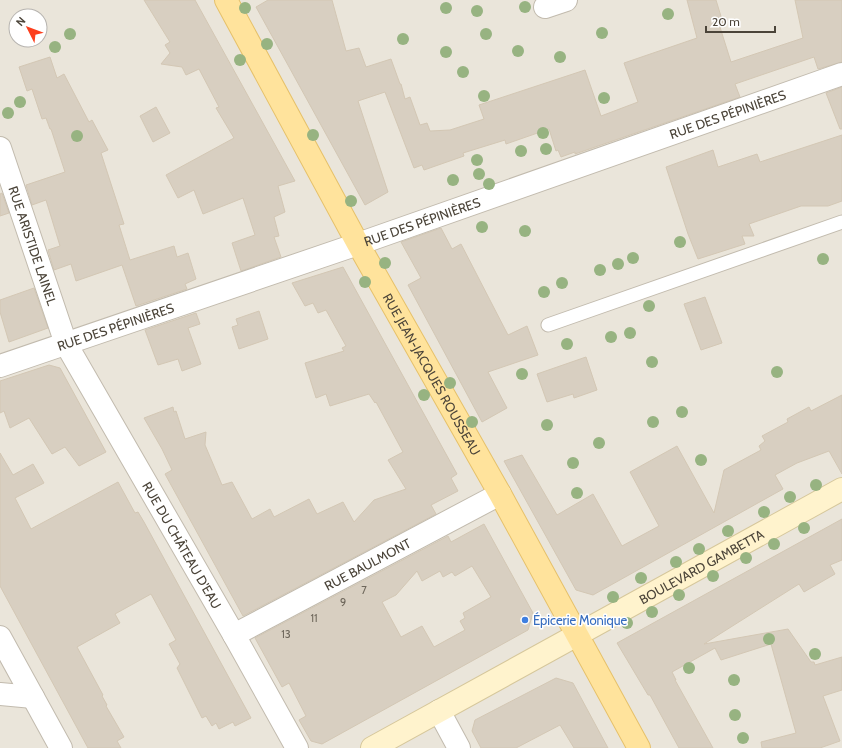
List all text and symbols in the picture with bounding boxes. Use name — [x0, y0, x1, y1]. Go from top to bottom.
north arrow — [8, 8, 48, 48]
scale bar — [706, 8, 775, 34]
text: N — [13, 14, 28, 29]
text: 20 m — [712, 14, 740, 29]
street label: RUE DES PÉPINIÈRES — [667, 86, 788, 142]
street label: RUE ARISTIDE LAINEL — [5, 184, 61, 308]
street label: RUE DES PÉPINIÈRES — [362, 194, 483, 249]
street label: RUE JEAN-JACQUES ROUSSEAU — [380, 290, 484, 458]
street label: RUE DES PÉPINIÈRES — [55, 299, 176, 354]
street label: RUE DU CHÂTEAU D'EAU — [139, 479, 225, 612]
street label: BOULEVARD GAMBETTA — [636, 526, 766, 607]
street label: RUE BAULMONT — [321, 535, 413, 594]
house number: 7 — [361, 583, 367, 597]
house number: 9 — [340, 595, 346, 609]
house number: 11 — [310, 611, 318, 625]
place label: Épicerie Monique — [533, 611, 628, 628]
marker: Épicerie Monique — [520, 615, 530, 625]
house number: 13 — [281, 627, 291, 641]

